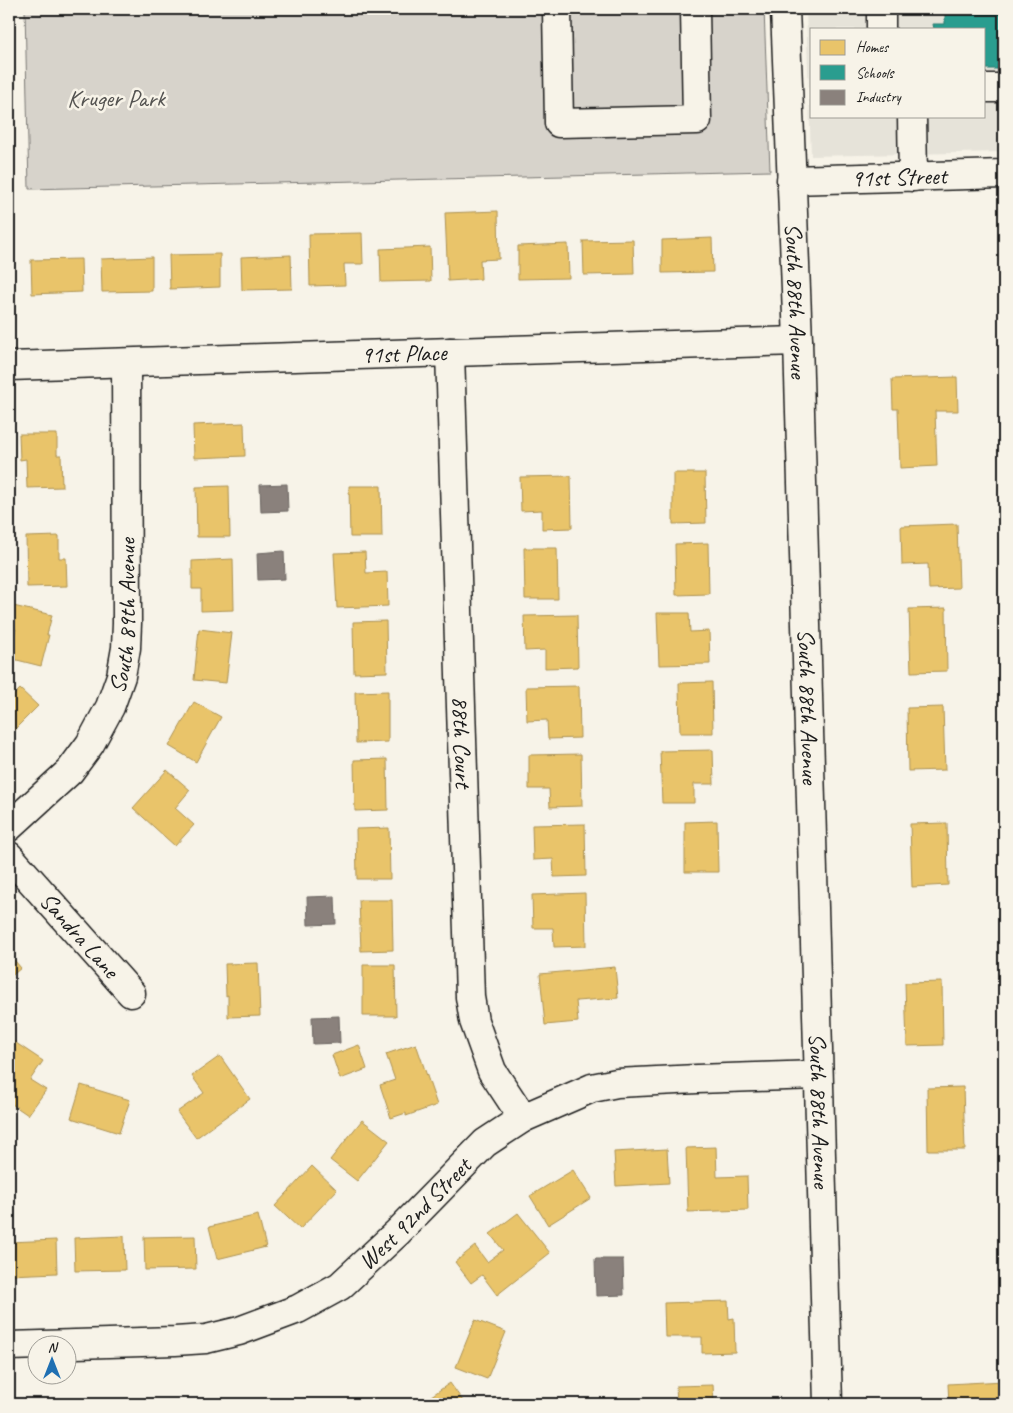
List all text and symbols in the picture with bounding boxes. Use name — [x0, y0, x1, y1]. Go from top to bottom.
legend — [810, 28, 986, 118]
text: Homes — [856, 38, 890, 57]
text: Schools — [856, 64, 895, 83]
park label: Kruger Park — [67, 83, 167, 113]
text: Industry — [856, 88, 903, 107]
street label: 91st Street — [851, 161, 949, 193]
street label: South 88th Avenue — [778, 223, 814, 381]
street label: 91st Place — [361, 337, 449, 370]
street label: South 89th Avenue — [101, 536, 142, 697]
street label: South 88th Avenue — [791, 629, 826, 787]
street label: 88th Court — [446, 696, 479, 790]
street label: Sandra Lane — [33, 886, 127, 986]
street label: South 88th Avenue — [803, 1032, 837, 1191]
street label: West 92nd Street — [352, 1150, 479, 1276]
north arrow — [28, 1336, 78, 1386]
text: N — [48, 1339, 59, 1356]

